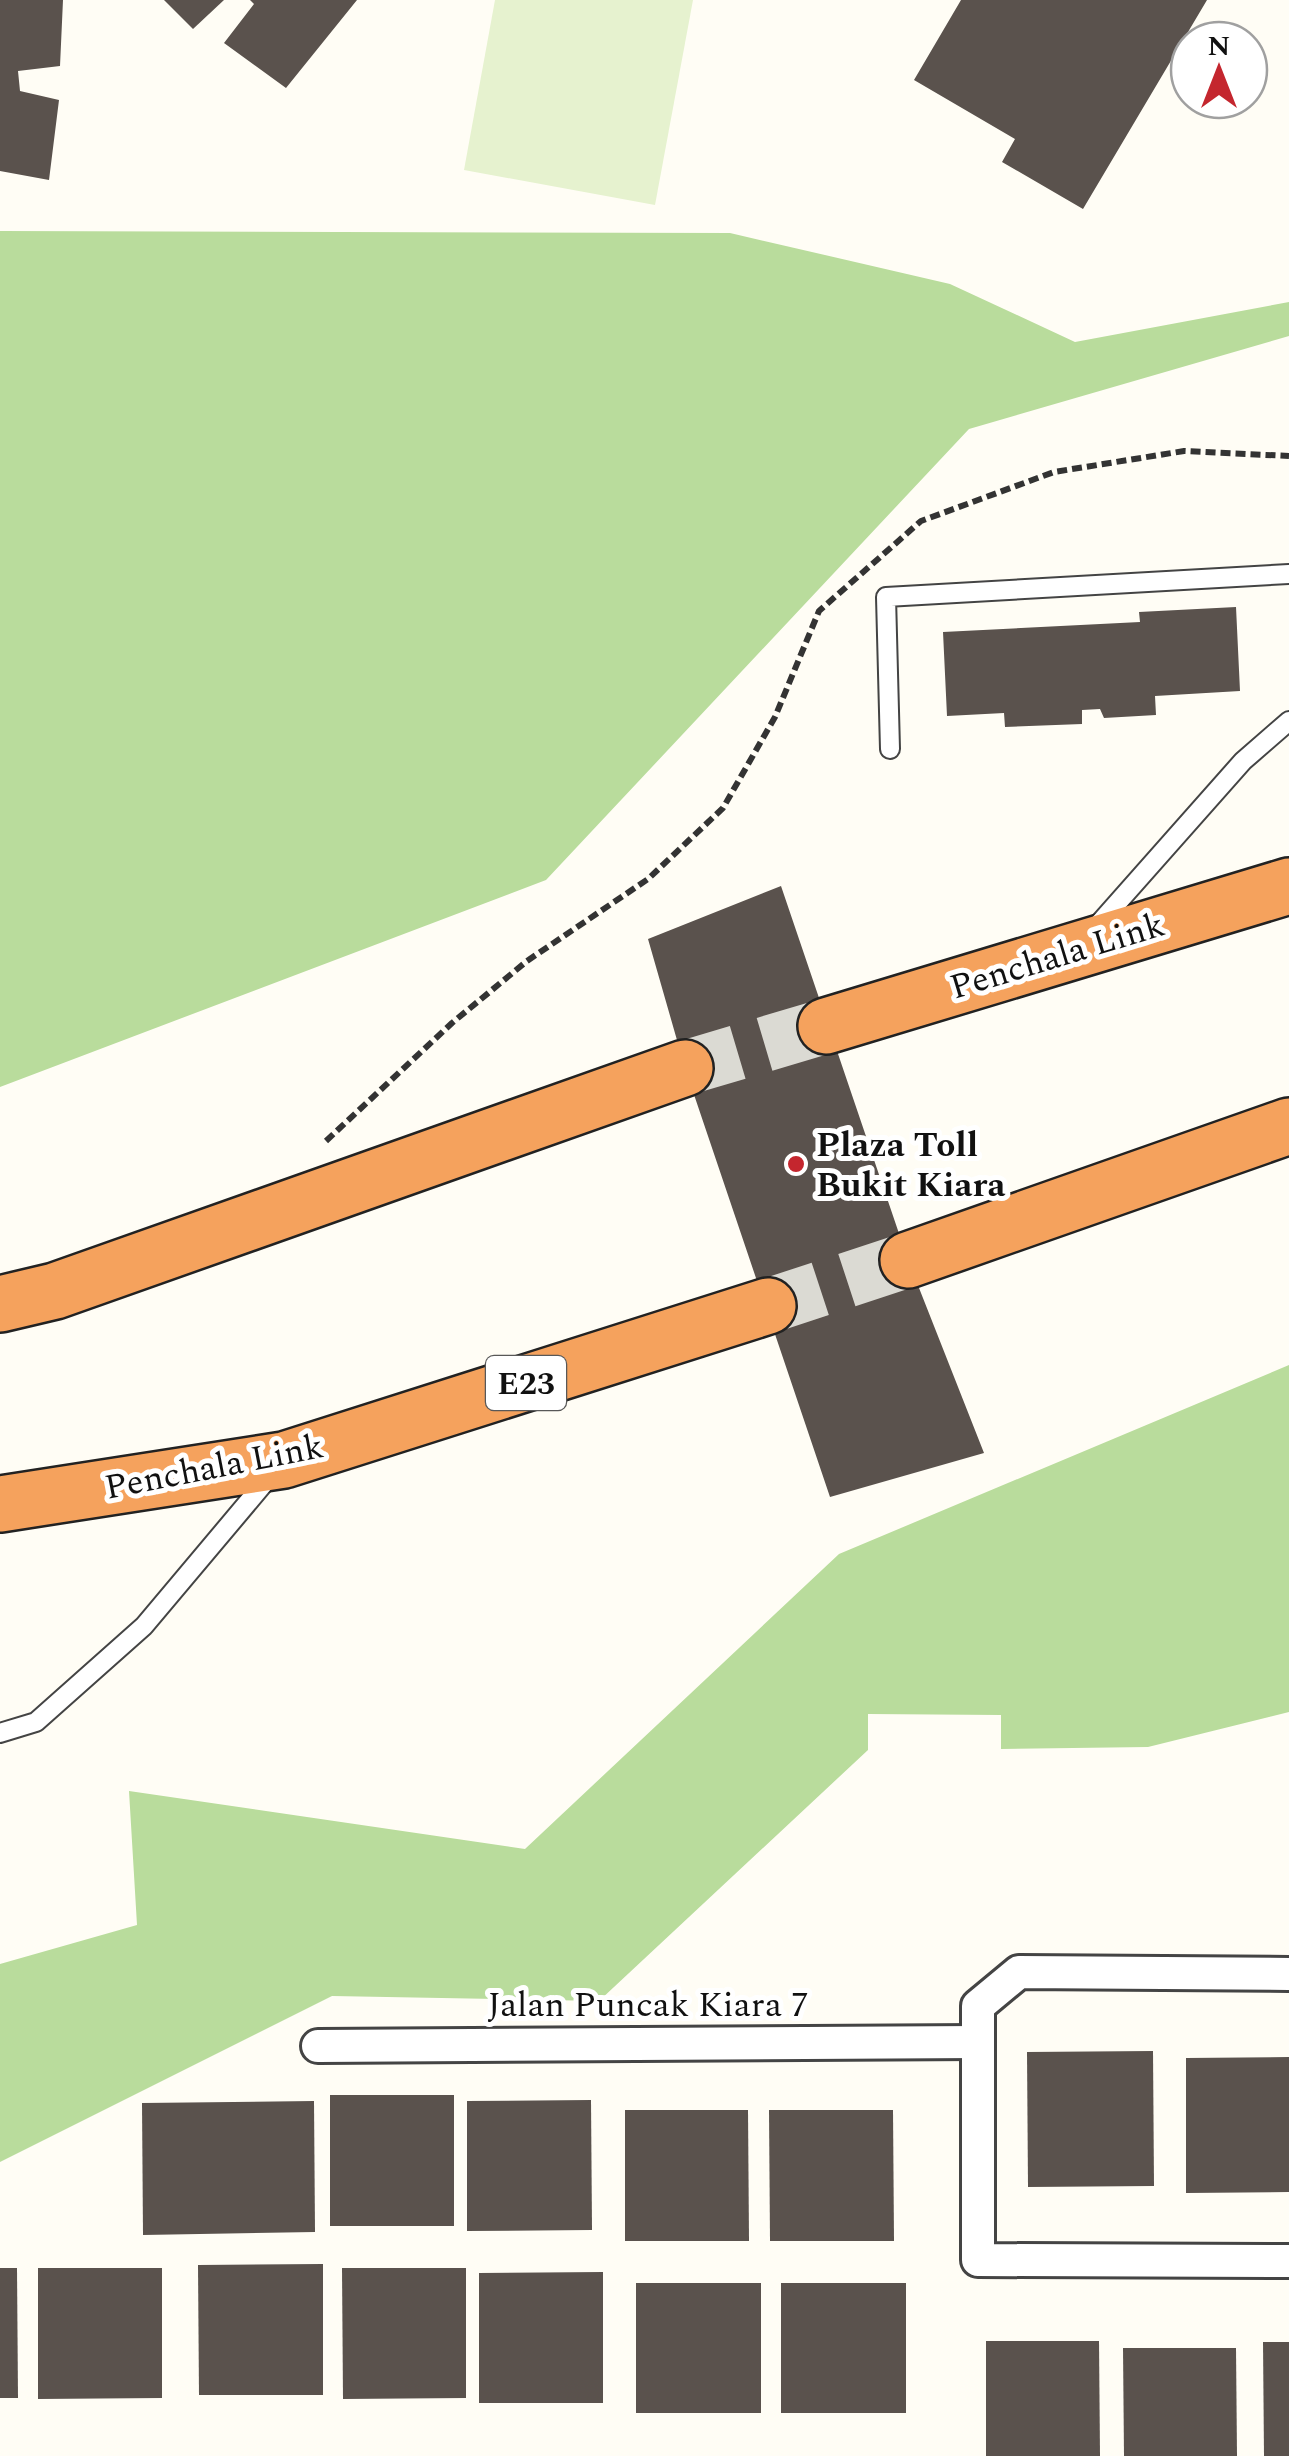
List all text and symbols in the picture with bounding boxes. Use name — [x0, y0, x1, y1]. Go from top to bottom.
north arrow — [1169, 20, 1269, 120]
text: N — [1208, 25, 1230, 68]
street label: Penchala Link — [944, 899, 1171, 1014]
place label: Plaza Toll Bukit Kiara — [816, 1119, 1006, 1212]
marker: Plaza Toll Bukit Kiara — [785, 1153, 807, 1175]
road number: E23 — [486, 1356, 566, 1410]
street label: Penchala Link — [100, 1420, 328, 1515]
street label: Jalan Puncak Kiara 7 — [488, 1979, 808, 2032]

